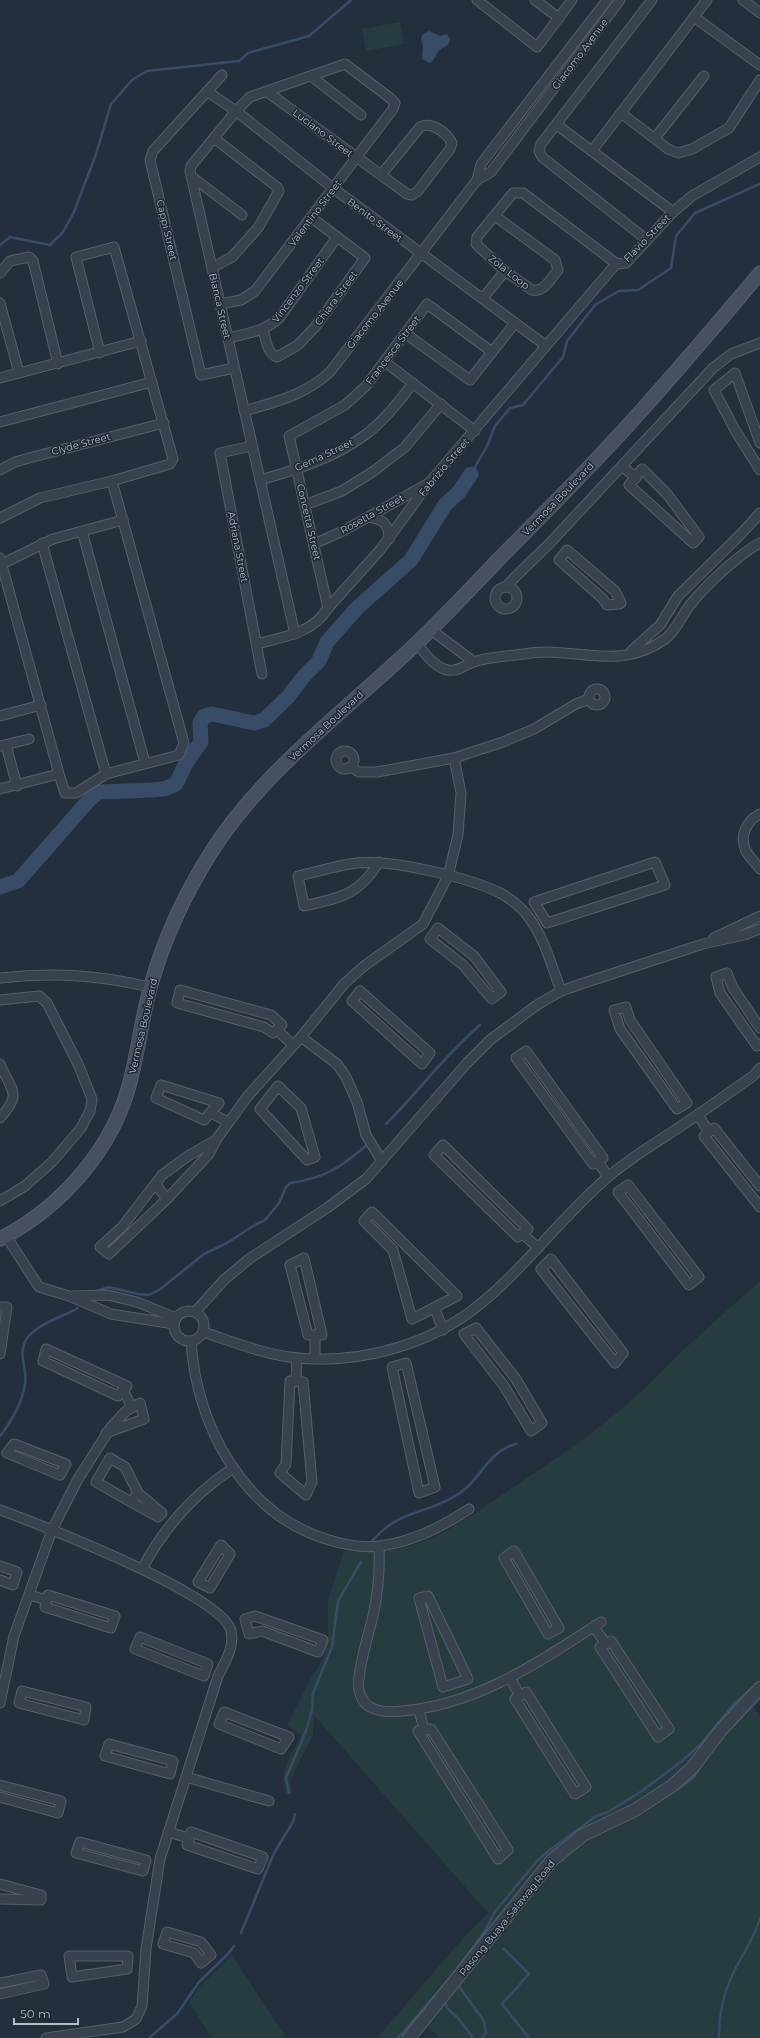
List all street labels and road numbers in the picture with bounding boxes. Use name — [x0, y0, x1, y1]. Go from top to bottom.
street label: Giacomo Avenue — [549, 16, 611, 92]
street label: Luciano Street — [290, 106, 356, 160]
street label: Valentino Street — [286, 177, 344, 249]
street label: Benito Street — [345, 195, 405, 245]
street label: Cappi Street — [154, 198, 180, 262]
street label: Flavio Street — [621, 211, 673, 265]
street label: Zola Loop — [486, 252, 532, 292]
street label: Vincenzo Street — [269, 255, 327, 325]
street label: Chiara Street — [312, 268, 360, 328]
street label: Bianca Street — [206, 272, 234, 340]
street label: Giacomo Avenue — [344, 276, 406, 352]
street label: Francesca Street — [363, 313, 423, 387]
street label: Clyde Street — [50, 430, 112, 458]
street label: Fabrizio Street — [416, 435, 472, 499]
street label: Gema Street — [293, 436, 355, 474]
street label: Vermosa Boulevard — [519, 459, 597, 539]
street label: Concetta Street — [294, 483, 324, 561]
street label: Rosetta Street — [338, 491, 406, 537]
street label: Adriana Street — [225, 510, 251, 584]
street label: Vermosa Boulevard — [286, 688, 366, 764]
street label: Vermosa Boulevard — [126, 977, 160, 1075]
street label: Pasong Buaya-Salawag Road — [456, 1857, 558, 1979]

